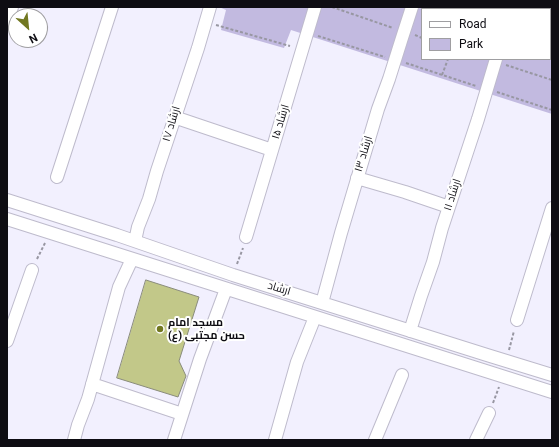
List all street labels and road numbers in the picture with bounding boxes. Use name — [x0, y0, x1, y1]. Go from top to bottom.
street label: ارشاد ۱۵ — [269, 103, 293, 141]
street label: ارشاد ۱۷ — [160, 105, 184, 143]
street label: ارشاد ۱۳ — [352, 134, 376, 174]
street label: ارشاد ۱۱ — [442, 177, 464, 213]
street label: ارشاد — [266, 279, 292, 299]

